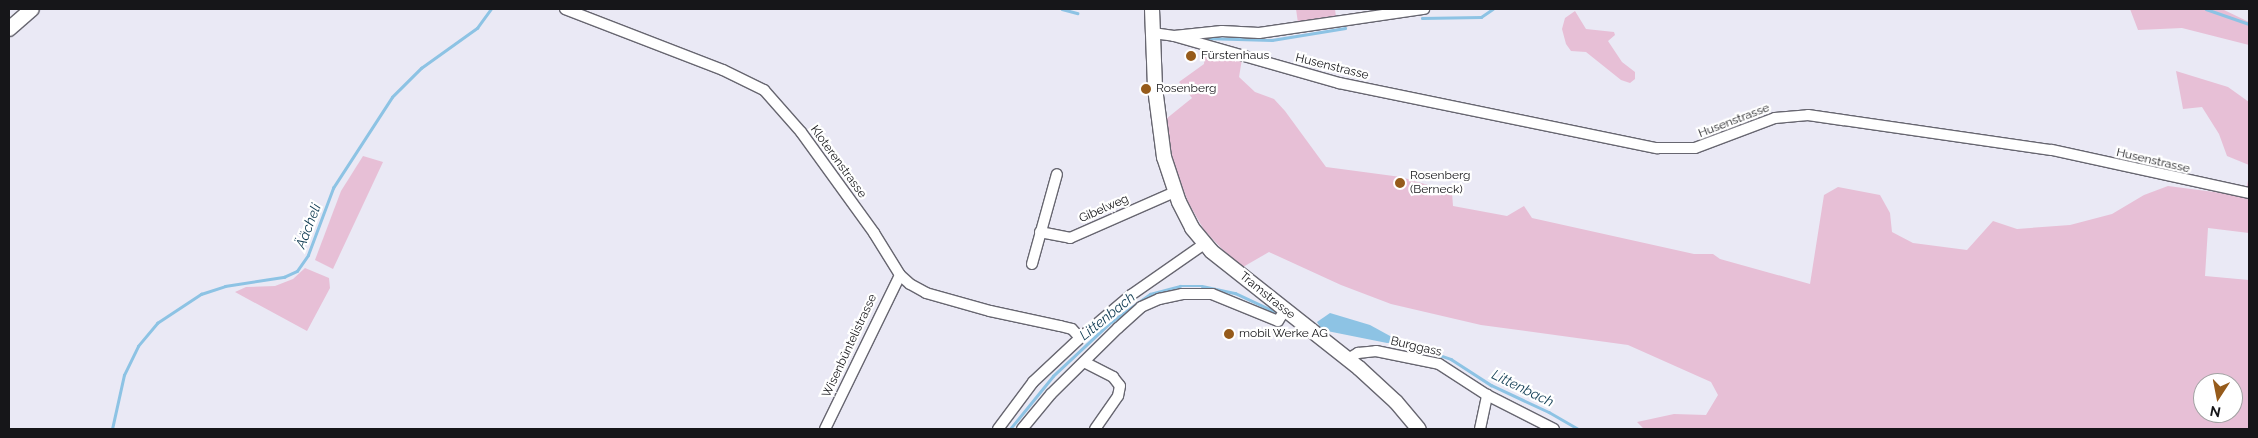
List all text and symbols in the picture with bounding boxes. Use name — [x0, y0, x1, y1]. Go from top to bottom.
place label: Fürstenhaus — [1201, 49, 1269, 63]
marker: Fürstenhaus — [1185, 50, 1197, 62]
street label: Husenstrasse — [1294, 51, 1370, 83]
place label: Rosenberg — [1156, 82, 1217, 96]
marker: Rosenberg — [1140, 83, 1152, 95]
street label: Husenstrasse — [1696, 101, 1772, 141]
street label: Kloterenstrasse — [807, 123, 869, 201]
street label: Husenstrasse — [2115, 146, 2191, 176]
place label: Rosenberg (Berneck) — [1410, 169, 1471, 197]
marker: Rosenberg (Berneck) — [1394, 177, 1406, 189]
street label: Gibelweg — [1077, 192, 1131, 226]
water label: Äächeli — [292, 201, 324, 251]
street label: Tramstrasse — [1236, 269, 1298, 323]
water label: Littenbach — [1076, 288, 1138, 344]
street label: Wisenbüntelistrasse — [820, 292, 880, 400]
place label: mobil Werke AG — [1239, 327, 1329, 341]
marker: mobil Werke AG — [1223, 328, 1235, 340]
street label: Burggass — [1389, 334, 1443, 360]
water label: Littenbach — [1489, 366, 1557, 410]
north arrow — [2193, 373, 2243, 423]
text: N — [2209, 403, 2222, 421]

